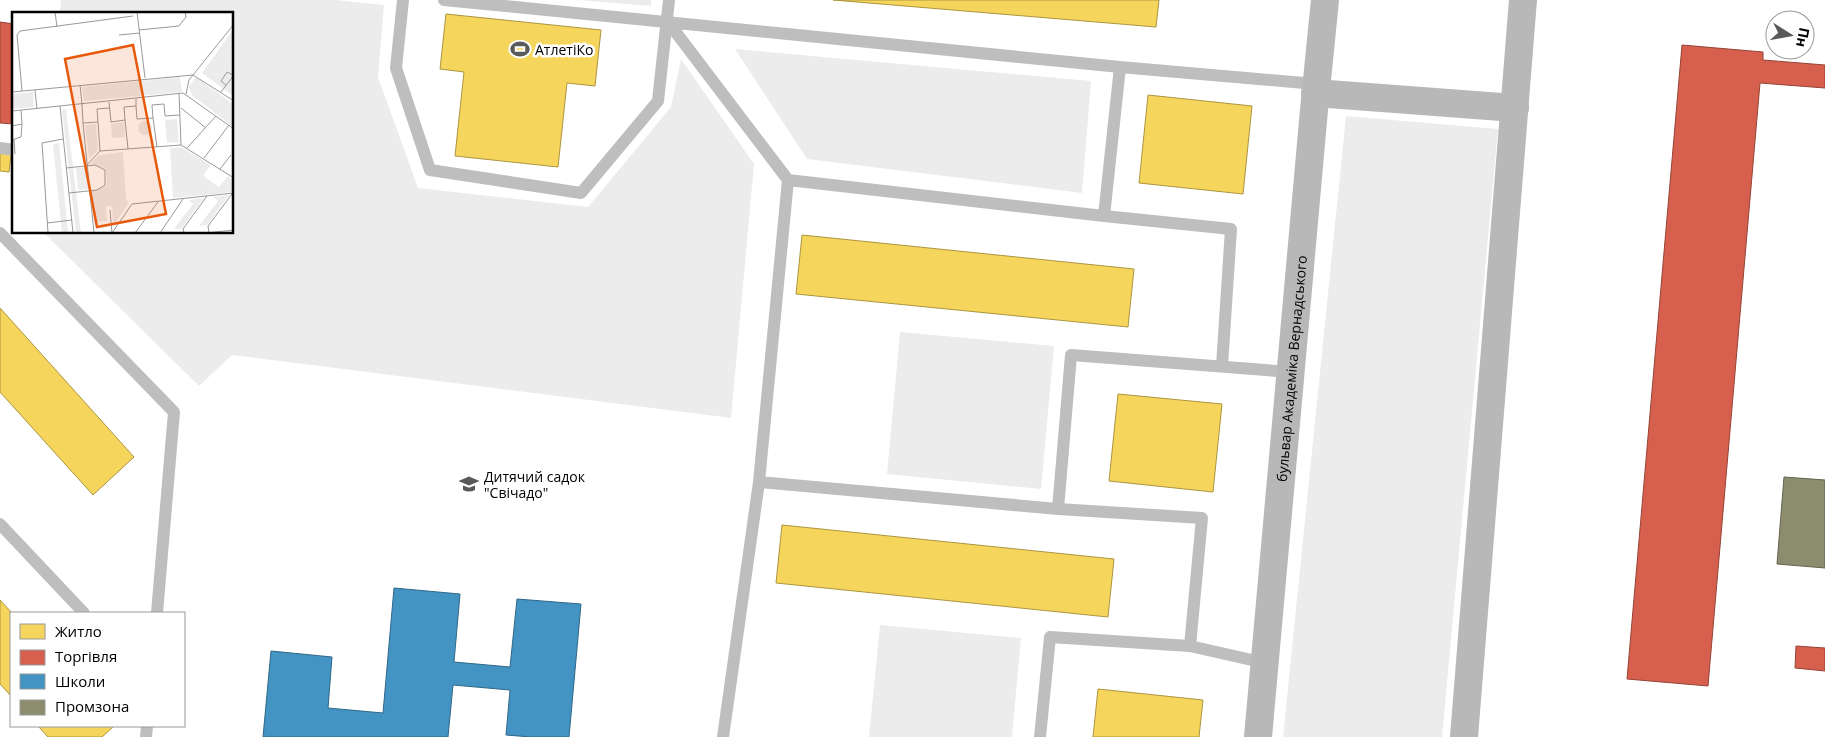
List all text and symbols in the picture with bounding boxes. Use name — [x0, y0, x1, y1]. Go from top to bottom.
north arrow — [1765, 10, 1815, 60]
inset map — [12, 12, 234, 234]
text: Пн — [1792, 26, 1814, 49]
sports icon: АтлетіКо — [509, 38, 531, 60]
place label: АтлетіКо — [535, 40, 593, 59]
street label: бульвар Академіка Вернадського — [1271, 254, 1310, 482]
place label: Дитячий садок "Свічадо" — [484, 467, 586, 502]
school or university icon: Дитячий садок "Свічадо" — [458, 473, 480, 495]
legend — [10, 612, 185, 727]
text: Житло — [55, 621, 102, 641]
text: Торгівля — [55, 646, 117, 666]
text: Школи — [55, 671, 105, 691]
text: Промзона — [55, 696, 129, 716]

